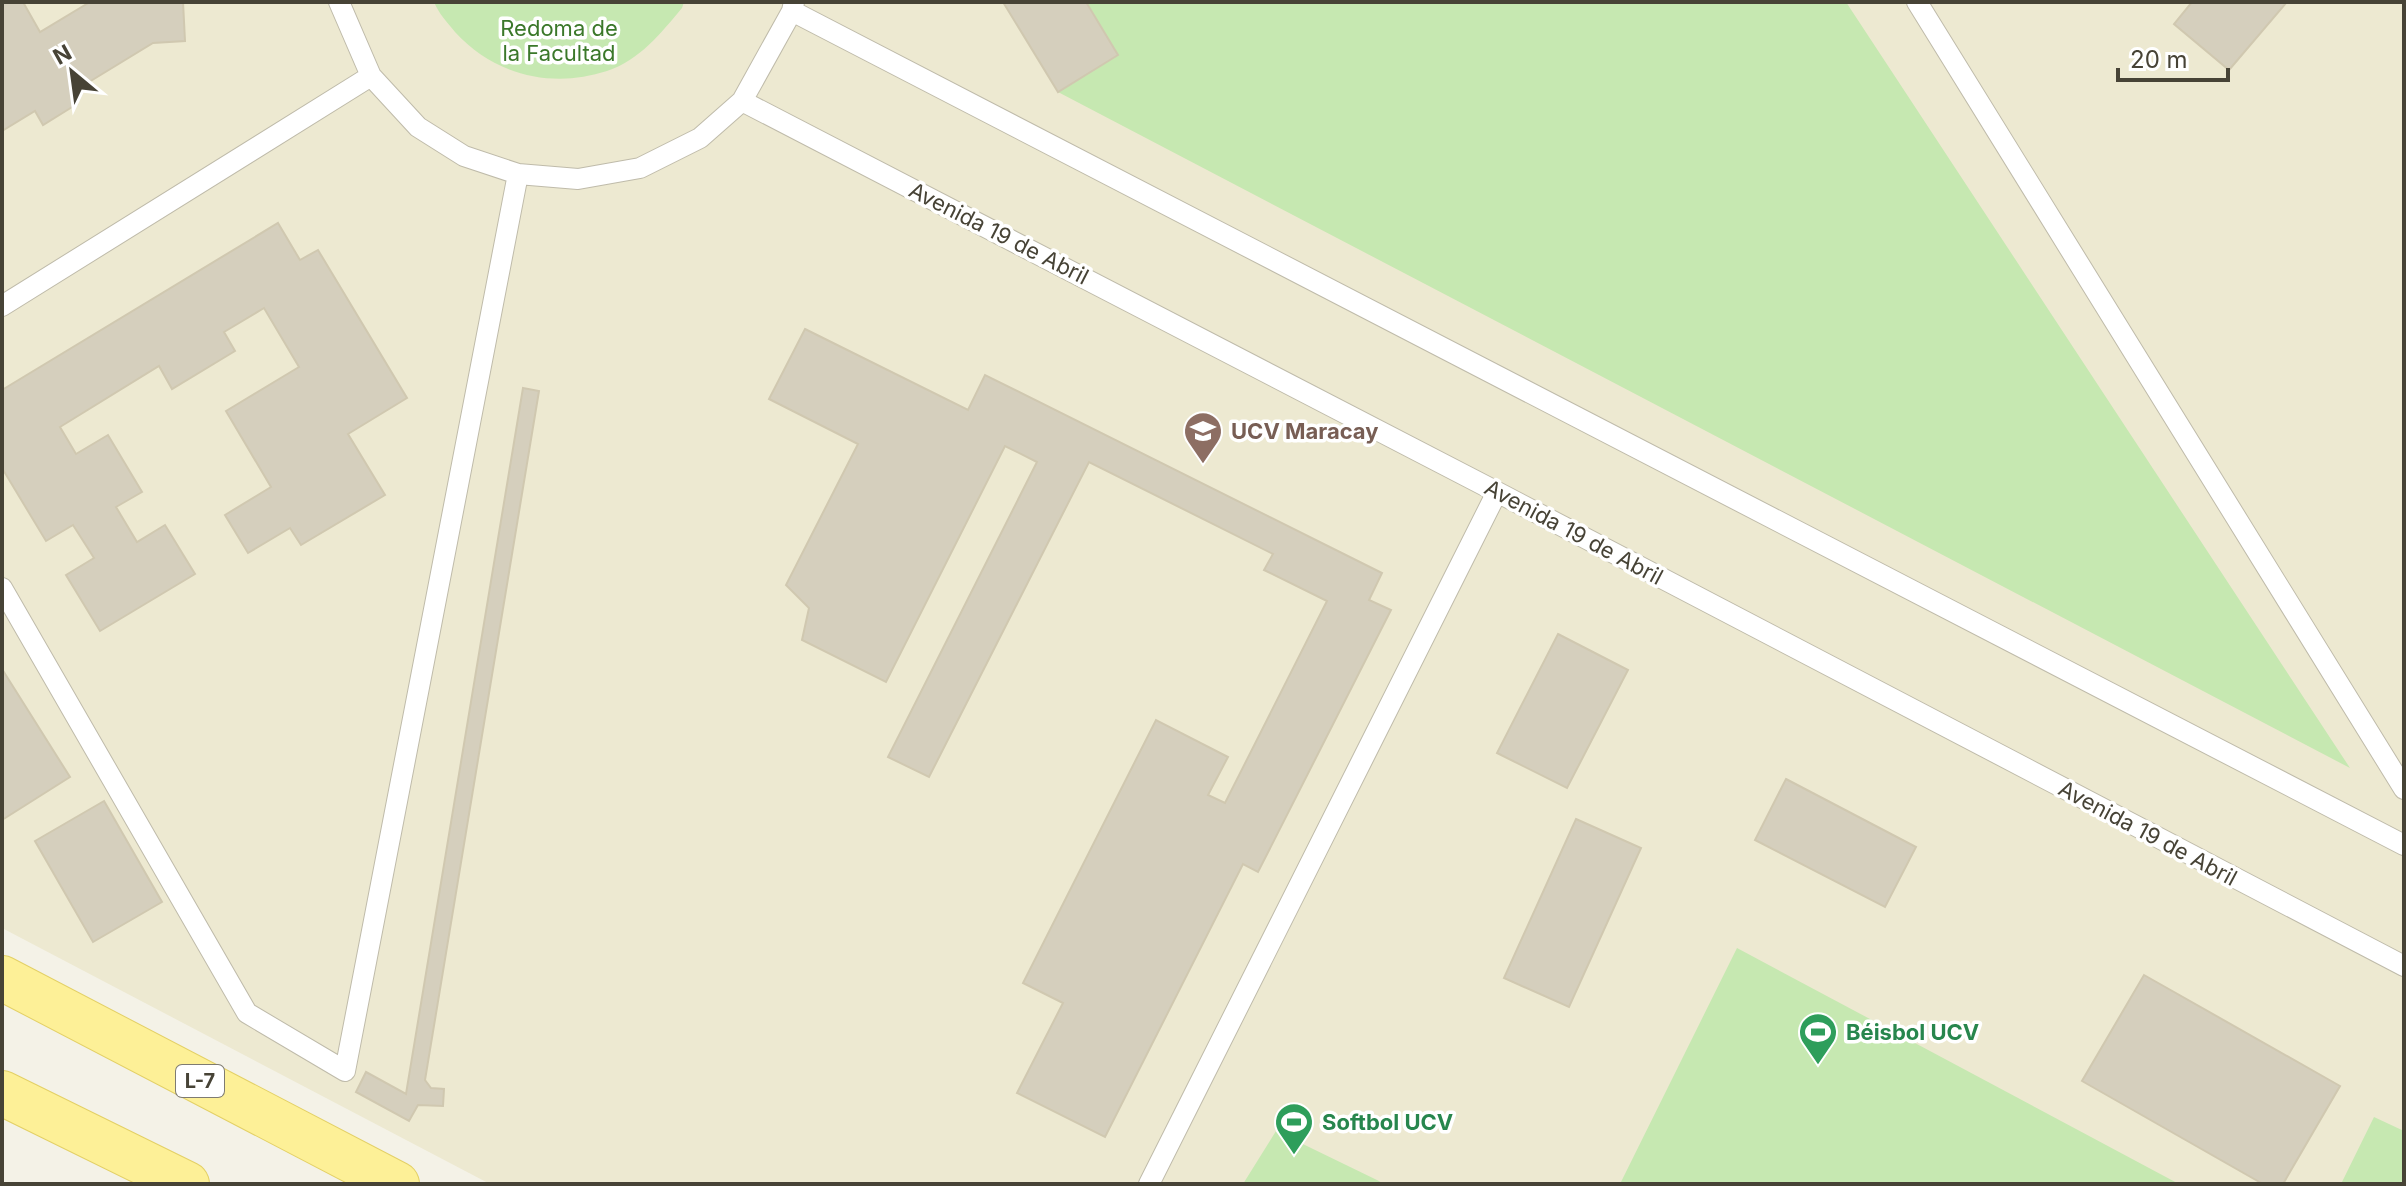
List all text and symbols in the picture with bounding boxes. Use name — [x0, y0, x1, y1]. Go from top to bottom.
park label: Redoma de la Facultad — [500, 15, 618, 66]
north arrow — [32, 32, 112, 112]
scale bar — [2118, 32, 2228, 82]
text: N — [49, 39, 76, 70]
text: 20 m — [2130, 45, 2188, 74]
street label: Avenida 19 de Abril — [905, 176, 1093, 290]
school or university icon: UCV Maracay — [1182, 410, 1224, 465]
place label: UCV Maracay — [1231, 418, 1379, 444]
street label: Avenida 19 de Abril — [1480, 474, 1668, 590]
street label: Avenida 19 de Abril — [2054, 775, 2242, 891]
sports icon: Béisbol UCV — [1797, 1011, 1839, 1066]
place label: Béisbol UCV — [1846, 1019, 1979, 1045]
road number: L-7 — [176, 1065, 224, 1097]
sports icon: Softbol UCV — [1273, 1101, 1315, 1156]
place label: Softbol UCV — [1322, 1109, 1453, 1135]

